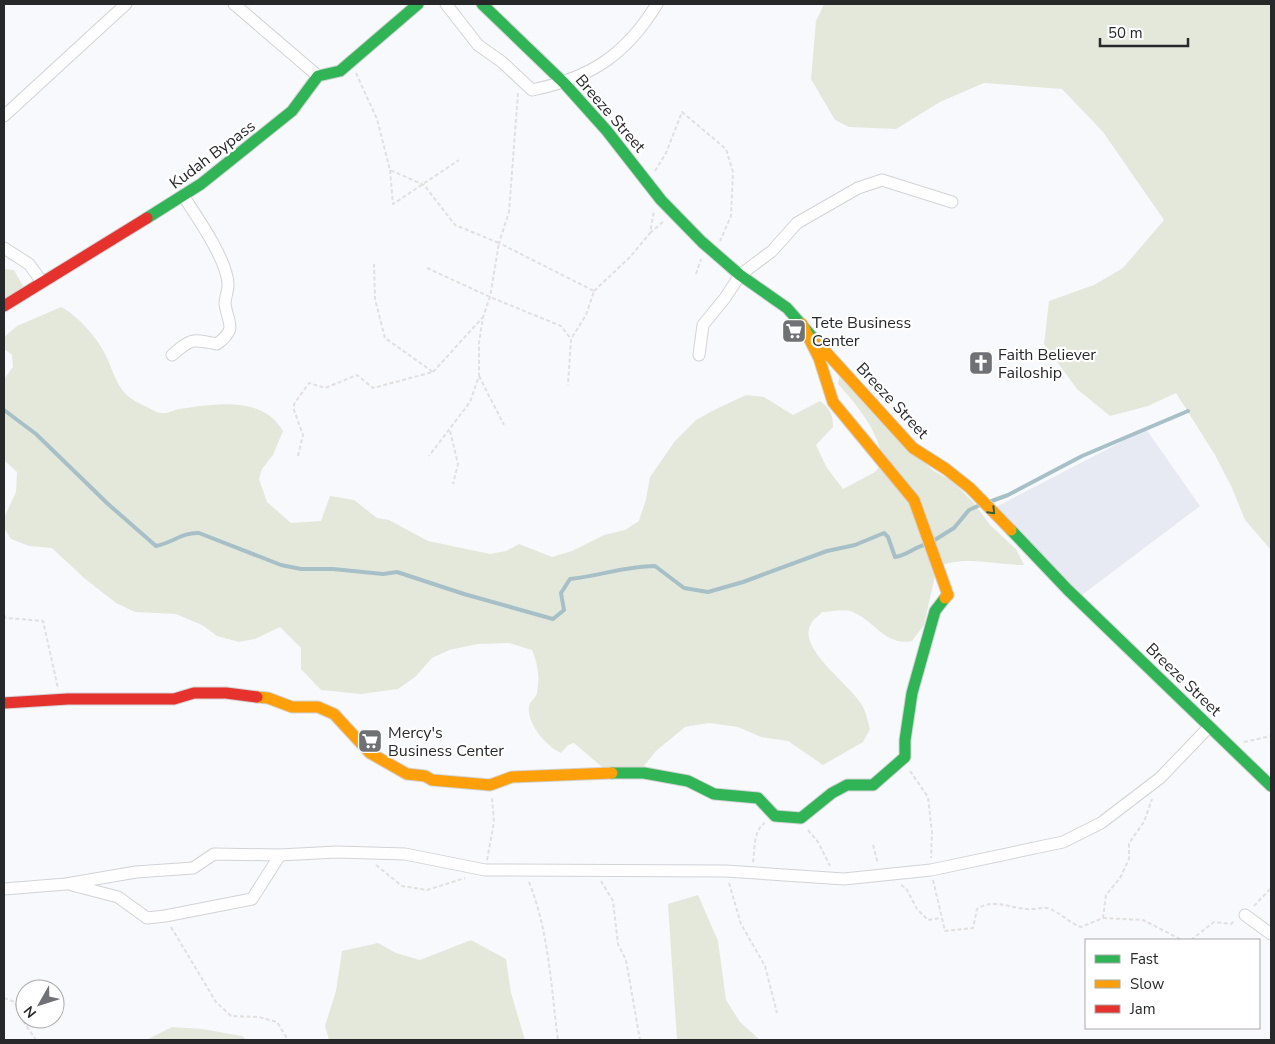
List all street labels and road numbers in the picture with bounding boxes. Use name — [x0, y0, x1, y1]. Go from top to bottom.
street label: Breeze Street — [570, 70, 651, 158]
street label: Kudah Bypass — [165, 115, 260, 194]
street label: Breeze Street — [851, 358, 934, 444]
street label: Breeze Street — [1141, 638, 1226, 722]

